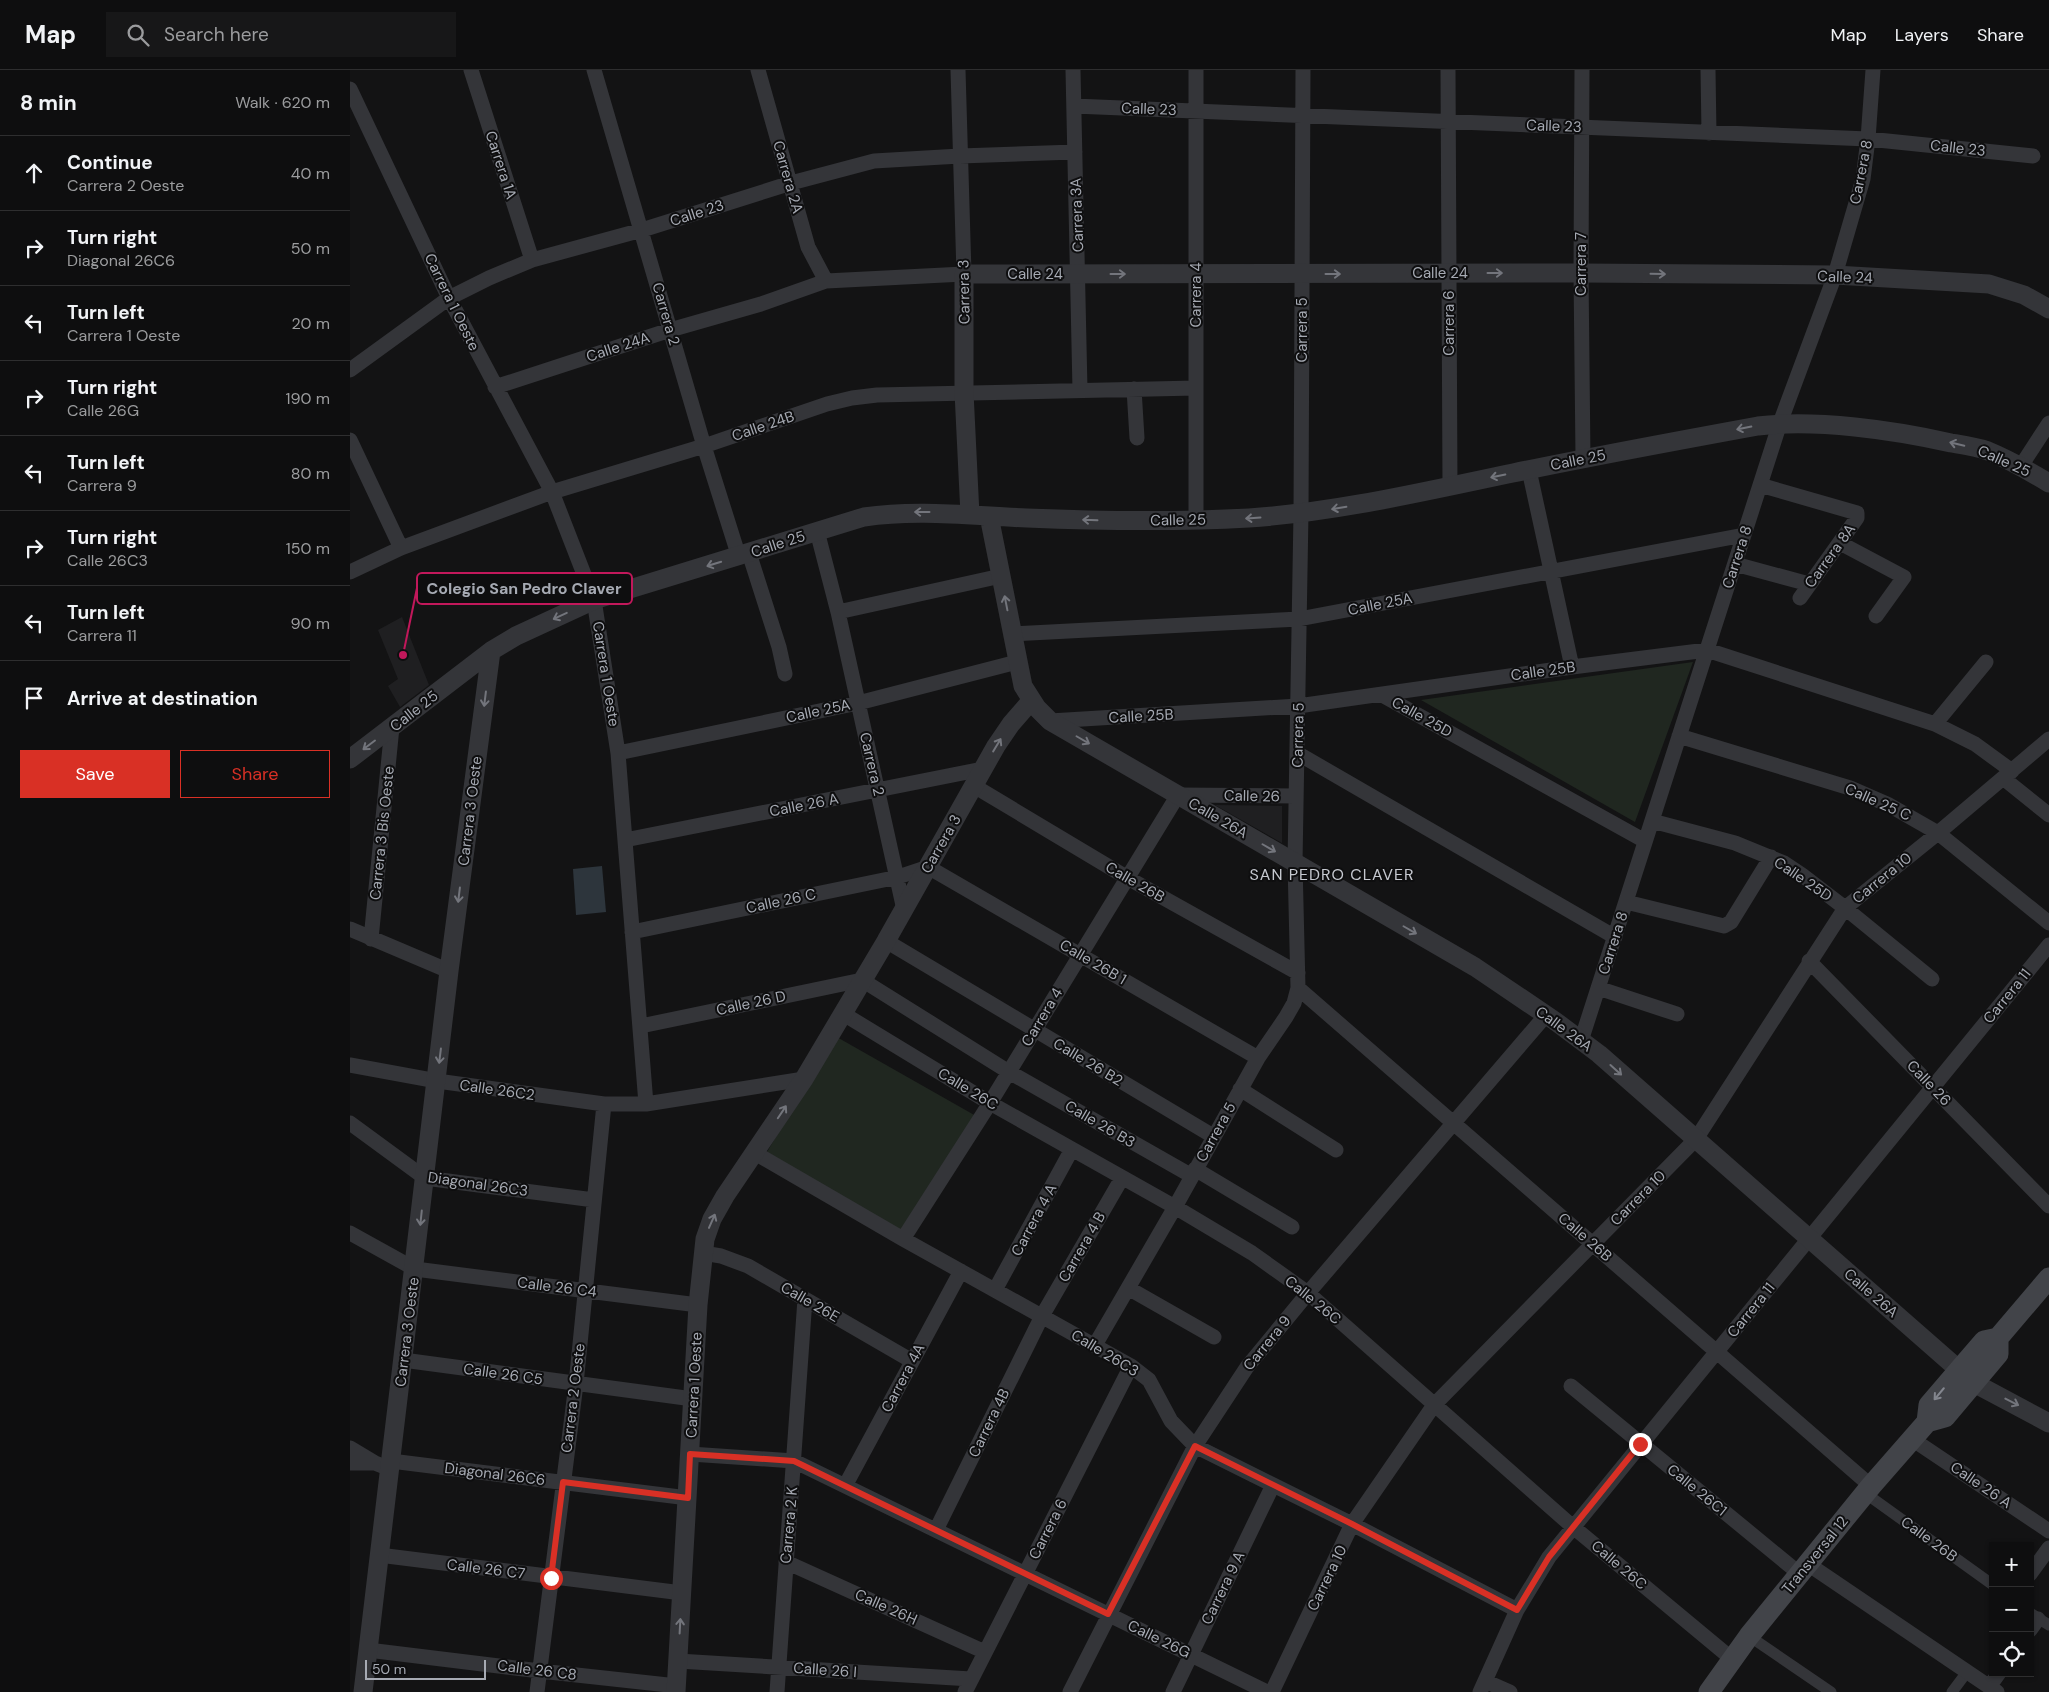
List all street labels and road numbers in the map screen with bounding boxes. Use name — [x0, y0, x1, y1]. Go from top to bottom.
street label: Calle 23 — [1121, 98, 1177, 120]
street label: Calle 23 — [1526, 115, 1582, 137]
street label: Carrera 1A — [481, 128, 521, 202]
street label: Calle 23 — [1929, 135, 1987, 161]
street label: Carrera 2A — [768, 138, 808, 216]
street label: Carrera 8 — [1845, 138, 1877, 206]
street label: Carrera 3A — [1066, 178, 1088, 252]
street label: Calle 23 — [667, 195, 727, 231]
street label: Carrera 7 — [1571, 232, 1591, 296]
street label: Carrera 1 Oeste — [420, 250, 484, 354]
street label: Carrera 3 — [953, 259, 975, 325]
street label: Carrera 4 — [1186, 262, 1206, 328]
street label: Calle 24 — [1412, 263, 1468, 283]
street label: Calle 24 — [1007, 264, 1063, 284]
street label: Calle 24 — [1817, 266, 1873, 288]
street label: Carrera 2 — [647, 280, 685, 348]
street label: Carrera 6 — [1439, 290, 1459, 356]
street label: Carrera 5 — [1292, 297, 1312, 363]
street label: Calle 24A — [584, 327, 652, 367]
street label: Calle 24B — [729, 406, 797, 446]
street label: Calle 25 — [1974, 440, 2034, 482]
street label: Calle 25 — [1549, 445, 1607, 475]
street label: Calle 25 — [1150, 510, 1206, 530]
street label: Carrera 8A — [1800, 520, 1860, 592]
street label: Carrera 8 — [1717, 523, 1757, 591]
street label: Calle 25 — [748, 526, 808, 562]
street label: Calle 25A — [1346, 588, 1414, 620]
street label: Carrera 1 Oeste — [588, 620, 624, 728]
street label: Calle 25B — [1509, 657, 1577, 685]
street label: Calle 25 — [386, 686, 442, 736]
street label: Calle 25D — [1388, 692, 1456, 742]
street label: Calle 25A — [784, 694, 852, 728]
street label: Carrera 5 — [1287, 702, 1309, 768]
street label: Calle 25B — [1108, 704, 1174, 728]
street label: Carrera 2 — [855, 730, 889, 798]
street label: Carrera 3 Oeste — [453, 755, 487, 867]
street label: Carrera 3 Bis Oeste — [365, 765, 399, 901]
street label: Calle 25 C — [1842, 778, 1915, 826]
street label: Calle 26 — [1224, 786, 1280, 806]
street label: Calle 26 A — [768, 788, 840, 822]
street label: Calle 26A — [1185, 793, 1251, 843]
street label: Carrera 3 — [916, 811, 966, 877]
street label: Carrera 10 — [1848, 848, 1916, 908]
street label: Calle 25D — [1770, 852, 1836, 906]
street label: Calle 26B — [1102, 857, 1168, 907]
street label: Calle 26 C — [744, 884, 818, 918]
street label: Carrera 8 — [1593, 909, 1633, 977]
street label: Calle 26B 1 — [1056, 935, 1130, 989]
street label: Carrera 11 — [1979, 964, 2035, 1028]
street label: Carrera 4 — [1017, 984, 1067, 1050]
street label: Calle 26 D — [714, 986, 788, 1020]
street label: Calle 26A — [1532, 1002, 1596, 1056]
street label: Calle 26 B2 — [1049, 1033, 1127, 1091]
street label: Calle 26 — [1902, 1056, 1956, 1110]
street label: Calle 26C — [934, 1063, 1002, 1115]
street label: Calle 26C2 — [458, 1075, 536, 1105]
street label: Calle 26 B3 — [1061, 1096, 1139, 1152]
street label: Carrera 5 — [1191, 1099, 1241, 1165]
street label: Carrera 10 — [1606, 1166, 1670, 1230]
street label: Diagonal 26C3 — [427, 1167, 529, 1201]
street label: Carrera 4 A — [1007, 1180, 1061, 1260]
street label: Carrera 4 B — [1054, 1208, 1110, 1286]
street label: Calle 26B — [1554, 1208, 1616, 1266]
street label: Calle 26A — [1840, 1264, 1902, 1322]
street label: Calle 26C — [1281, 1271, 1345, 1329]
street label: Calle 26 C4 — [516, 1272, 598, 1302]
street label: Carrera 3 Oeste — [390, 1276, 424, 1388]
street label: Calle 26E — [777, 1277, 843, 1327]
street label: Carrera 11 — [1723, 1278, 1779, 1342]
street label: Carrera 9 — [1239, 1311, 1295, 1375]
street label: Calle 26C3 — [1067, 1325, 1143, 1381]
street label: Carrera 1 Oeste — [681, 1331, 707, 1439]
street label: Carrera 4A — [877, 1340, 929, 1416]
street label: Carrera 2 Oeste — [556, 1342, 590, 1454]
street label: Calle 26 C5 — [462, 1359, 544, 1389]
street label: Carrera 4B — [964, 1385, 1014, 1461]
street label: Calle 26 A — [1946, 1457, 2016, 1513]
street label: Diagonal 26C6 — [443, 1458, 547, 1490]
street label: Calle 26C1 — [1663, 1460, 1731, 1520]
street label: Carrera 2 K — [776, 1485, 802, 1564]
street label: Carrera 6 — [1024, 1495, 1072, 1563]
street label: Transversal 12 — [1777, 1512, 1853, 1598]
street label: Calle 26B — [1897, 1512, 1961, 1566]
street label: Calle 26C — [1587, 1536, 1651, 1594]
street label: Carrera 10 — [1302, 1542, 1352, 1614]
street label: Carrera 9 A — [1197, 1548, 1249, 1628]
street label: Calle 26 C7 — [446, 1554, 526, 1584]
street label: Calle 26H — [852, 1584, 920, 1630]
street label: Calle 26G — [1124, 1615, 1194, 1663]
street label: Calle 26 C8 — [496, 1655, 578, 1685]
street label: Calle 26 I — [793, 1658, 857, 1682]

